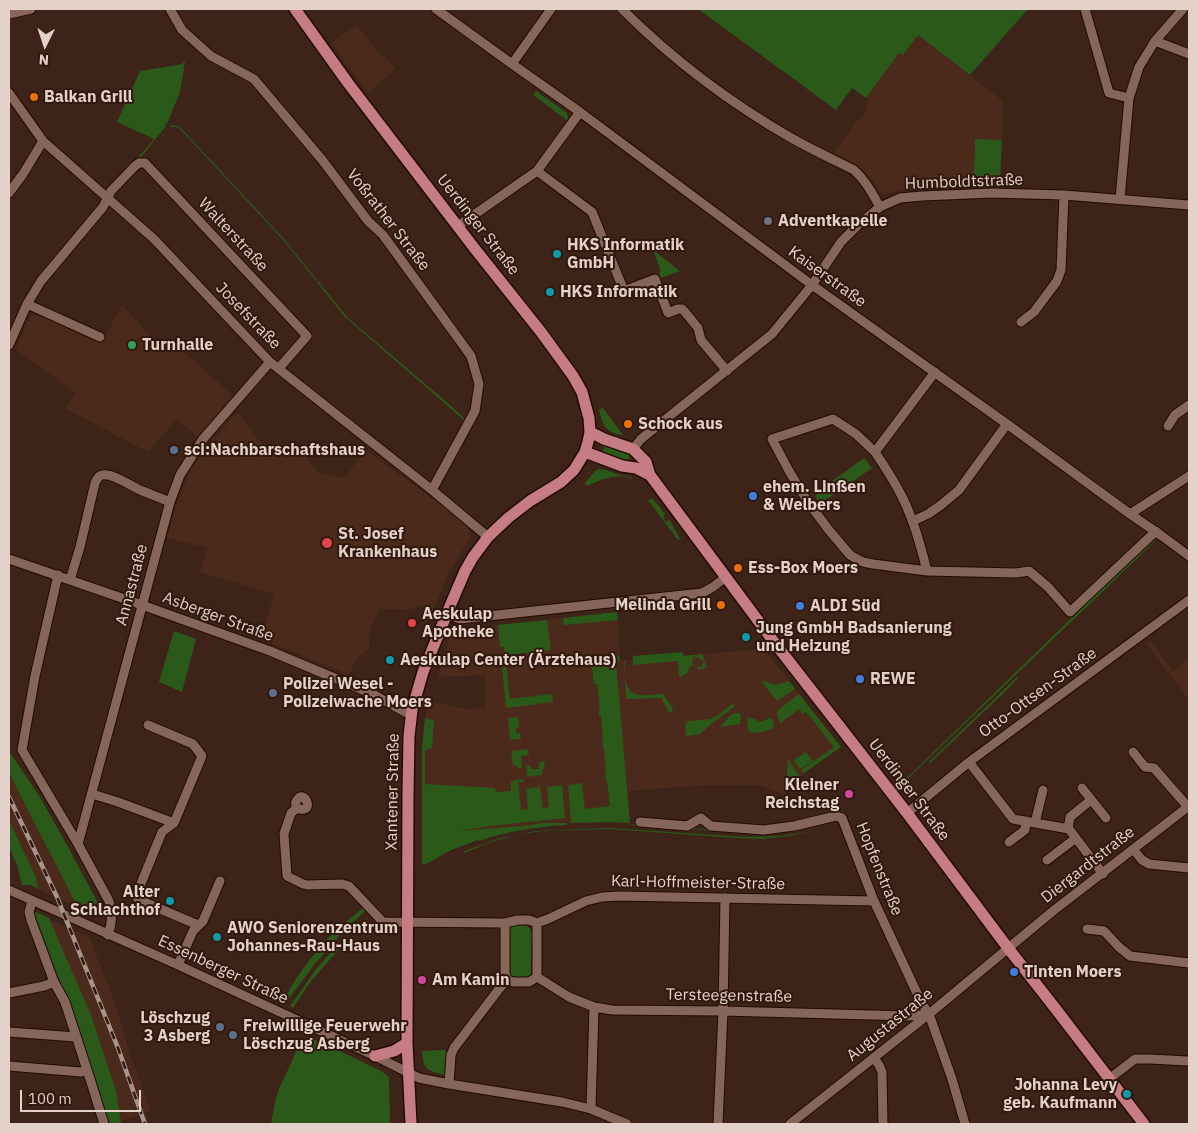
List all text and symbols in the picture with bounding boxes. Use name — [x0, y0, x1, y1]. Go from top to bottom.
north arrow — [20, 20, 70, 70]
text: N — [38, 51, 50, 69]
place label: Balkan Grill — [44, 87, 132, 107]
marker: Balkan Grill — [28, 91, 40, 103]
street label: Voßrather Straße — [342, 165, 434, 275]
street label: Humboldtstraße — [904, 170, 1024, 194]
street label: Uerdinger Straße — [433, 171, 523, 279]
street label: Walterstraße — [194, 194, 272, 276]
place label: Adventkapelle — [778, 211, 887, 231]
marker: Adventkapelle — [762, 215, 774, 227]
place label: HKS Informatik GmbH — [567, 235, 684, 273]
street label: Kaiserstraße — [784, 242, 870, 312]
marker: HKS Informatik GmbH — [551, 248, 563, 260]
street label: Josefstraße — [211, 279, 285, 353]
place label: HKS Informatik — [560, 282, 677, 302]
marker: HKS Informatik — [544, 286, 556, 298]
place label: Turnhalle — [142, 335, 213, 355]
marker: Turnhalle — [126, 339, 138, 351]
place label: Schock aus — [638, 414, 723, 434]
marker: Schock aus — [622, 418, 634, 430]
place label: sci:Nachbarschaftshaus — [184, 440, 365, 460]
marker: sci:Nachbarschaftshaus — [168, 444, 180, 456]
place label: ehem. Linßen & Welbers — [763, 477, 866, 515]
marker: ehem. Linßen & Welbers — [747, 490, 759, 502]
place label: St. Josef Krankenhaus — [338, 524, 437, 562]
marker: St. Josef Krankenhaus — [320, 536, 334, 550]
street label: Annastraße — [112, 542, 152, 628]
place label: Ess-Box Moers — [748, 558, 858, 578]
marker: Ess-Box Moers — [732, 562, 744, 574]
street label: Asberger Straße — [160, 588, 276, 646]
place label: Melinda Grill — [615, 595, 711, 615]
place label: ALDI Süd — [810, 596, 881, 616]
marker: Melinda Grill — [715, 599, 727, 611]
marker: ALDI Süd — [794, 600, 806, 612]
place label: Aeskulap Apotheke — [422, 604, 494, 642]
marker: Aeskulap Apotheke — [406, 617, 418, 629]
place label: Jung GmbH Badsanierung und Heizung — [756, 618, 952, 656]
marker: Jung GmbH Badsanierung und Heizung — [740, 631, 752, 643]
street label: Otto-Ottsen-Straße — [976, 644, 1100, 742]
place label: Aeskulap Center (Ärztehaus) — [400, 650, 616, 670]
marker: Aeskulap Center (Ärztehaus) — [384, 654, 396, 666]
place label: REWE — [870, 669, 916, 689]
marker: REWE — [854, 673, 866, 685]
place label: Polizei Wesel - Polizeiwache Moers — [283, 674, 432, 712]
marker: Polizei Wesel - Polizeiwache Moers — [267, 687, 279, 699]
street label: Xantener Straße — [382, 733, 404, 851]
street label: Uerdinger Straße — [864, 735, 954, 845]
place label: Kleiner Reichstag — [765, 775, 839, 813]
marker: Kleiner Reichstag — [843, 788, 855, 800]
street label: Hopfenstraße — [852, 819, 906, 919]
street label: Diergardtstraße — [1037, 823, 1139, 907]
street label: Karl-Hoffmeister-Straße — [611, 872, 785, 894]
place label: Alter Schlachthof — [70, 882, 160, 920]
marker: Alter Schlachthof — [164, 895, 176, 907]
place label: AWO Seniorenzentrum Johannes-Rau-Haus — [227, 918, 398, 956]
street label: Essenberger Straße — [155, 931, 291, 1009]
marker: AWO Seniorenzentrum Johannes-Rau-Haus — [211, 931, 223, 943]
place label: Tinten Moers — [1024, 962, 1121, 982]
marker: Tinten Moers — [1008, 966, 1020, 978]
place label: Am Kamin — [432, 970, 510, 990]
marker: Am Kamin — [416, 974, 428, 986]
street label: Augustastraße — [843, 984, 937, 1066]
street label: Tersteegenstraße — [666, 985, 792, 1007]
place label: Löschzug 3 Asberg — [140, 1008, 210, 1046]
place label: Freiwillige Feuerwehr Löschzug Asberg — [243, 1016, 407, 1054]
marker: Löschzug 3 Asberg — [214, 1021, 226, 1033]
marker: Freiwillige Feuerwehr Löschzug Asberg — [227, 1029, 239, 1041]
place label: Johanna Levy geb. Kaufmann — [1003, 1075, 1117, 1113]
scale bar — [22, 1080, 144, 1112]
marker: Johanna Levy geb. Kaufmann — [1121, 1088, 1133, 1100]
text: 100 m — [28, 1089, 72, 1108]

